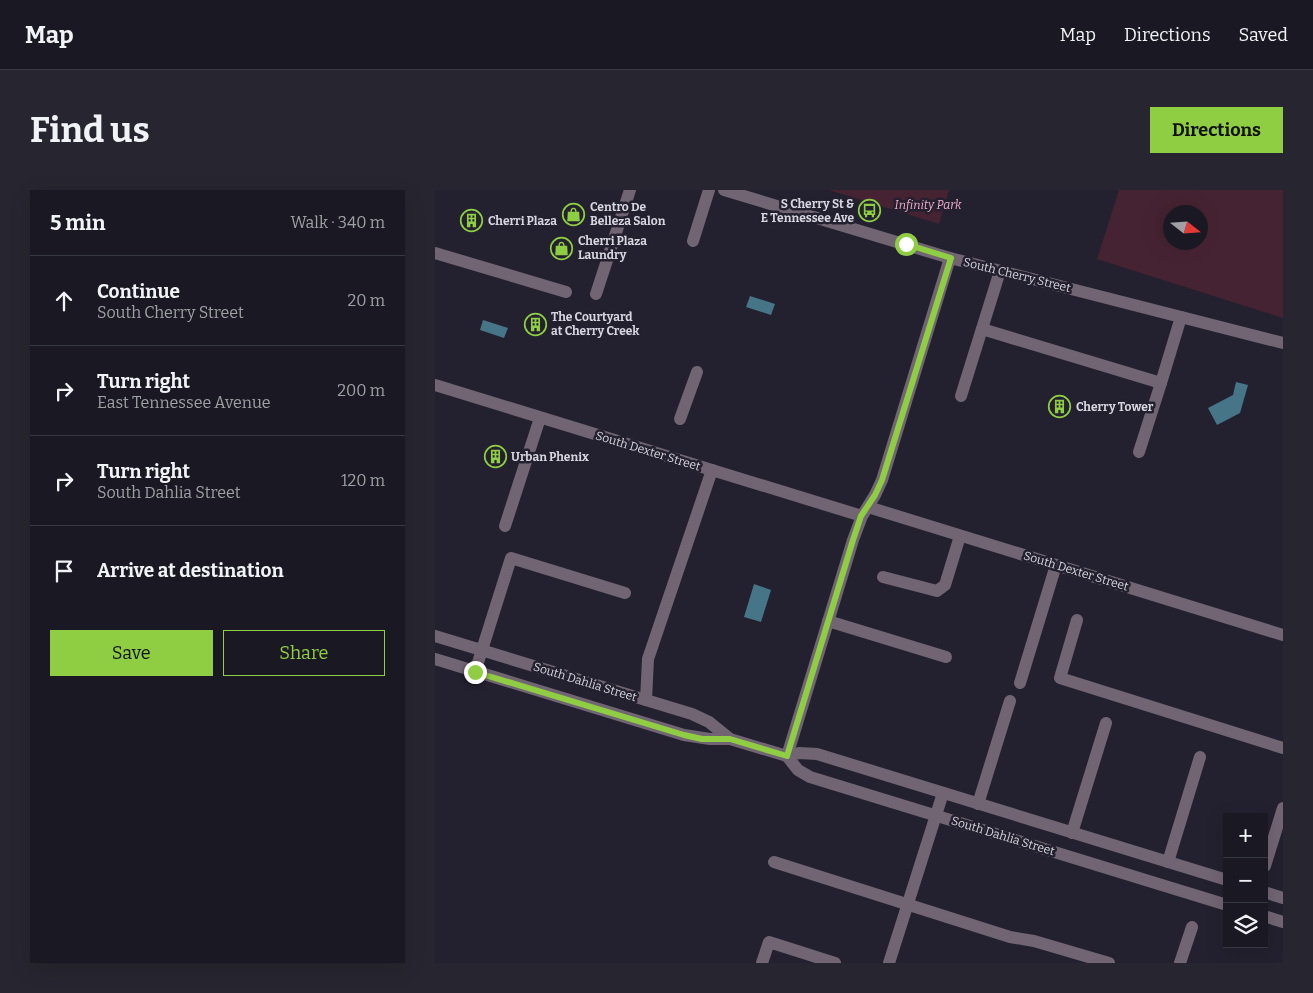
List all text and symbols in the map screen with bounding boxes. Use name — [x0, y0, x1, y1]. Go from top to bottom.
text: Map — [25, 21, 74, 49]
text: Map — [1060, 24, 1096, 46]
text: Directions — [1124, 24, 1211, 46]
text: Saved — [1239, 24, 1288, 46]
button: Directions — [1150, 107, 1283, 153]
text: Find us — [30, 109, 150, 151]
place label: S Cherry St & E Tennessee Ave — [761, 197, 854, 225]
park label: Infinity Park — [895, 198, 962, 212]
bus stop icon: S Cherry St & E Tennessee Ave — [858, 199, 882, 223]
place label: Centro De Belleza Salon — [590, 200, 666, 228]
shop icon: Centro De Belleza Salon — [562, 202, 586, 226]
north arrow — [1163, 205, 1208, 250]
building icon: Cherri Plaza — [460, 209, 484, 233]
text: 5 min — [50, 210, 106, 236]
text: Walk · 340 m — [291, 213, 385, 232]
place label: Cherri Plaza — [488, 214, 557, 228]
route start — [895, 233, 918, 256]
place label: Cherri Plaza Laundry — [578, 234, 647, 262]
shop icon: Cherri Plaza Laundry — [550, 236, 574, 260]
street label: South Cherry Street — [962, 255, 1073, 295]
text: Continue — [97, 280, 180, 303]
icon: ahead — [50, 287, 78, 315]
text: 20 m — [348, 291, 385, 310]
text: South Cherry Street — [97, 303, 244, 322]
place label: The Courtyard at Cherry Creek — [551, 310, 640, 338]
building icon: The Courtyard at Cherry Creek — [523, 312, 547, 336]
text: Turn right — [97, 370, 190, 393]
icon: right — [50, 377, 78, 405]
text: 200 m — [337, 381, 385, 400]
text: East Tennessee Avenue — [97, 393, 271, 412]
building icon: Cherry Tower — [1048, 395, 1072, 419]
place label: Cherry Tower — [1076, 400, 1154, 414]
street label: South Dexter Street — [594, 428, 703, 474]
building icon: Urban Phenix — [483, 445, 507, 469]
place label: Urban Phenix — [511, 450, 589, 464]
text: Turn right — [97, 460, 190, 483]
icon: right — [50, 467, 78, 495]
text: 120 m — [341, 471, 385, 490]
text: South Dahlia Street — [97, 483, 240, 502]
street label: South Dexter Street — [1022, 548, 1131, 594]
icon: arrive — [50, 557, 78, 585]
text: Arrive at destination — [97, 559, 284, 582]
button: Save — [50, 630, 213, 676]
button: Share — [223, 630, 385, 676]
street label: South Dahlia Street — [532, 660, 639, 705]
route end — [464, 661, 487, 684]
map controls — [1223, 813, 1268, 948]
button: + — [1223, 813, 1268, 858]
street label: South Dahlia Street — [950, 814, 1057, 859]
button: − — [1223, 858, 1268, 903]
button: layers — [1223, 903, 1268, 948]

